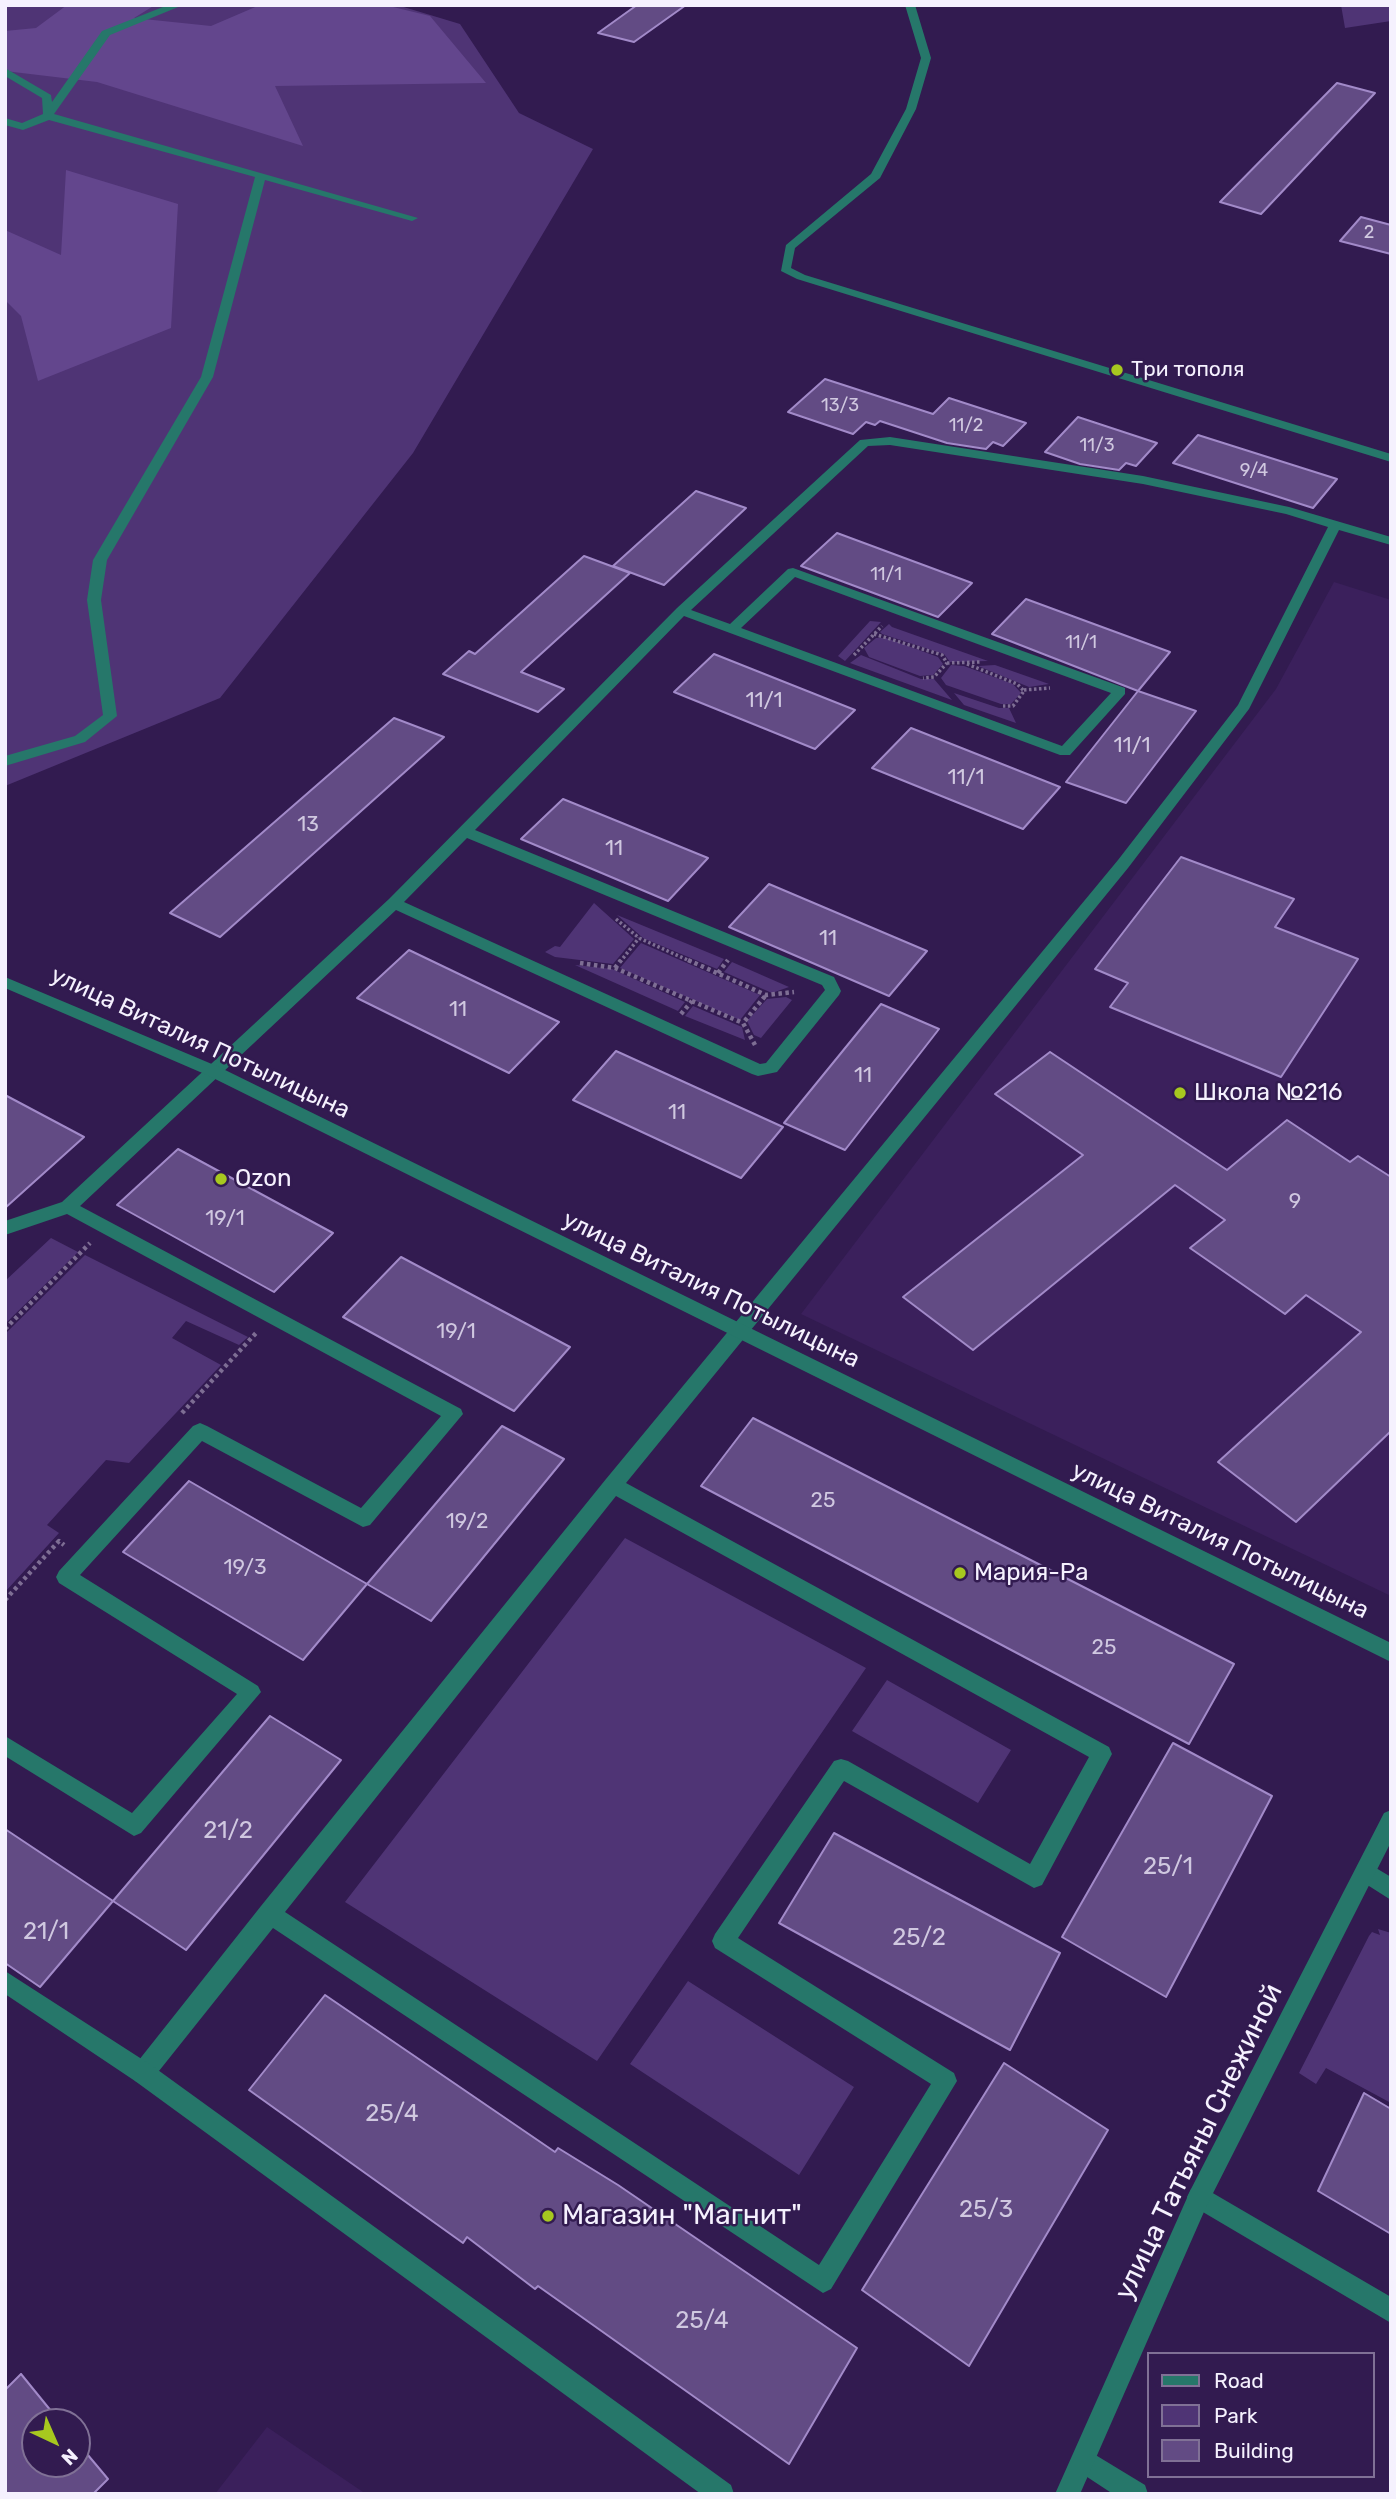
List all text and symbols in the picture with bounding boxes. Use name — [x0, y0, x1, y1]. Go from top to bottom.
house number: 2 — [1364, 222, 1374, 244]
place label: Три тополя — [1131, 357, 1244, 383]
marker: Три тополя — [1109, 362, 1125, 378]
house number: 13/3 — [821, 395, 859, 417]
house number: 11/2 — [949, 415, 983, 437]
house number: 11/3 — [1080, 435, 1114, 457]
house number: 9/4 — [1240, 460, 1268, 482]
house number: 11/1 — [870, 564, 902, 586]
house number: 11/1 — [1065, 632, 1097, 654]
house number: 11/1 — [746, 688, 782, 714]
house number: 11/1 — [1114, 733, 1150, 759]
house number: 11/1 — [948, 765, 984, 791]
house number: 13 — [297, 812, 319, 838]
house number: 11 — [605, 836, 623, 862]
house number: 11 — [819, 926, 837, 952]
street label: улица Виталия Потылицына — [46, 961, 354, 1125]
house number: 11 — [449, 997, 467, 1023]
house number: 11 — [854, 1063, 872, 1089]
place label: Школа №216 — [1194, 1079, 1342, 1107]
marker: Школа №216 — [1172, 1085, 1188, 1101]
house number: 11 — [668, 1100, 686, 1126]
place label: Ozon — [235, 1165, 292, 1193]
marker: Ozon — [213, 1171, 229, 1187]
house number: 9 — [1289, 1189, 1301, 1215]
street label: улица Виталия Потылицына — [558, 1205, 864, 1375]
house number: 19/1 — [205, 1206, 245, 1232]
house number: 19/1 — [436, 1319, 476, 1345]
street label: улица Виталия Потылицына — [1067, 1456, 1373, 1626]
house number: 25 — [811, 1488, 835, 1514]
house number: 19/2 — [446, 1509, 488, 1535]
house number: 19/3 — [223, 1555, 267, 1581]
place label: Мария-Ра — [974, 1559, 1088, 1587]
marker: Мария-Ра — [952, 1565, 968, 1581]
house number: 25 — [1092, 1635, 1116, 1661]
house number: 21/2 — [203, 1817, 253, 1845]
house number: 25/1 — [1143, 1853, 1193, 1881]
house number: 21/1 — [23, 1918, 69, 1946]
house number: 25/2 — [892, 1924, 946, 1952]
street label: улица Татьяны Снежиной — [1108, 1979, 1290, 2305]
house number: 25/4 — [365, 2100, 419, 2128]
house number: 25/3 — [959, 2196, 1013, 2224]
place label: Магазин "Магнит" — [562, 2199, 802, 2233]
marker: Магазин "Магнит" — [540, 2208, 556, 2224]
house number: 25/4 — [675, 2307, 729, 2335]
legend — [1148, 2352, 1375, 2478]
text: Road — [1214, 2368, 1264, 2393]
text: Park — [1214, 2403, 1258, 2428]
north arrow — [21, 2408, 91, 2478]
text: Building — [1214, 2438, 1294, 2463]
text: N — [57, 2444, 82, 2470]

